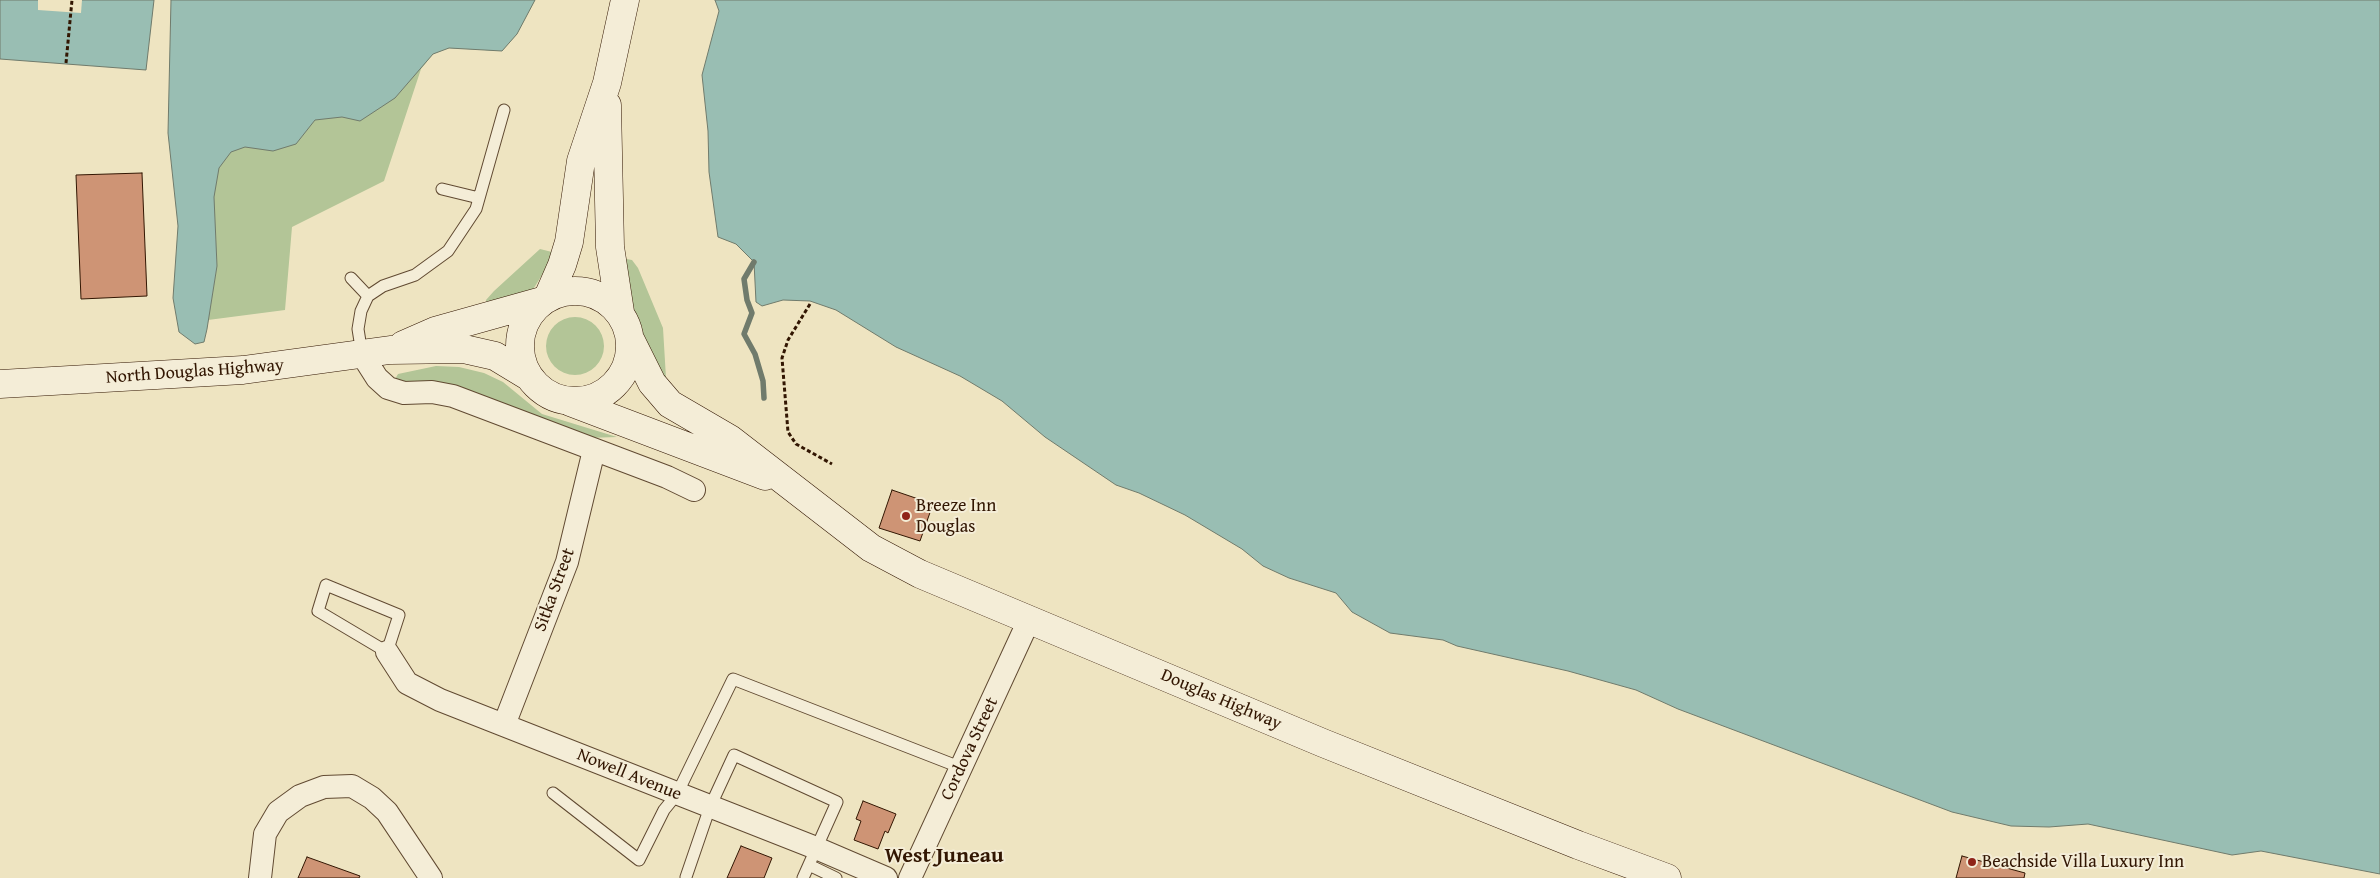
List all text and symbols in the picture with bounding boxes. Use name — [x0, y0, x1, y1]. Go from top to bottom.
street label: North Douglas Highway — [105, 355, 285, 389]
place label: Breeze Inn Douglas — [916, 495, 996, 538]
marker: Breeze Inn Douglas — [900, 510, 912, 522]
street label: Sitka Street — [530, 545, 580, 635]
street label: Douglas Highway — [1157, 665, 1285, 735]
street label: Cordova Street — [937, 694, 1003, 804]
street label: Nowell Avenue — [574, 744, 684, 806]
district label: West Juneau — [884, 843, 1004, 869]
place label: Beachside Villa Luxury Inn — [1982, 851, 2184, 873]
marker: Beachside Villa Luxury Inn — [1966, 856, 1978, 868]

